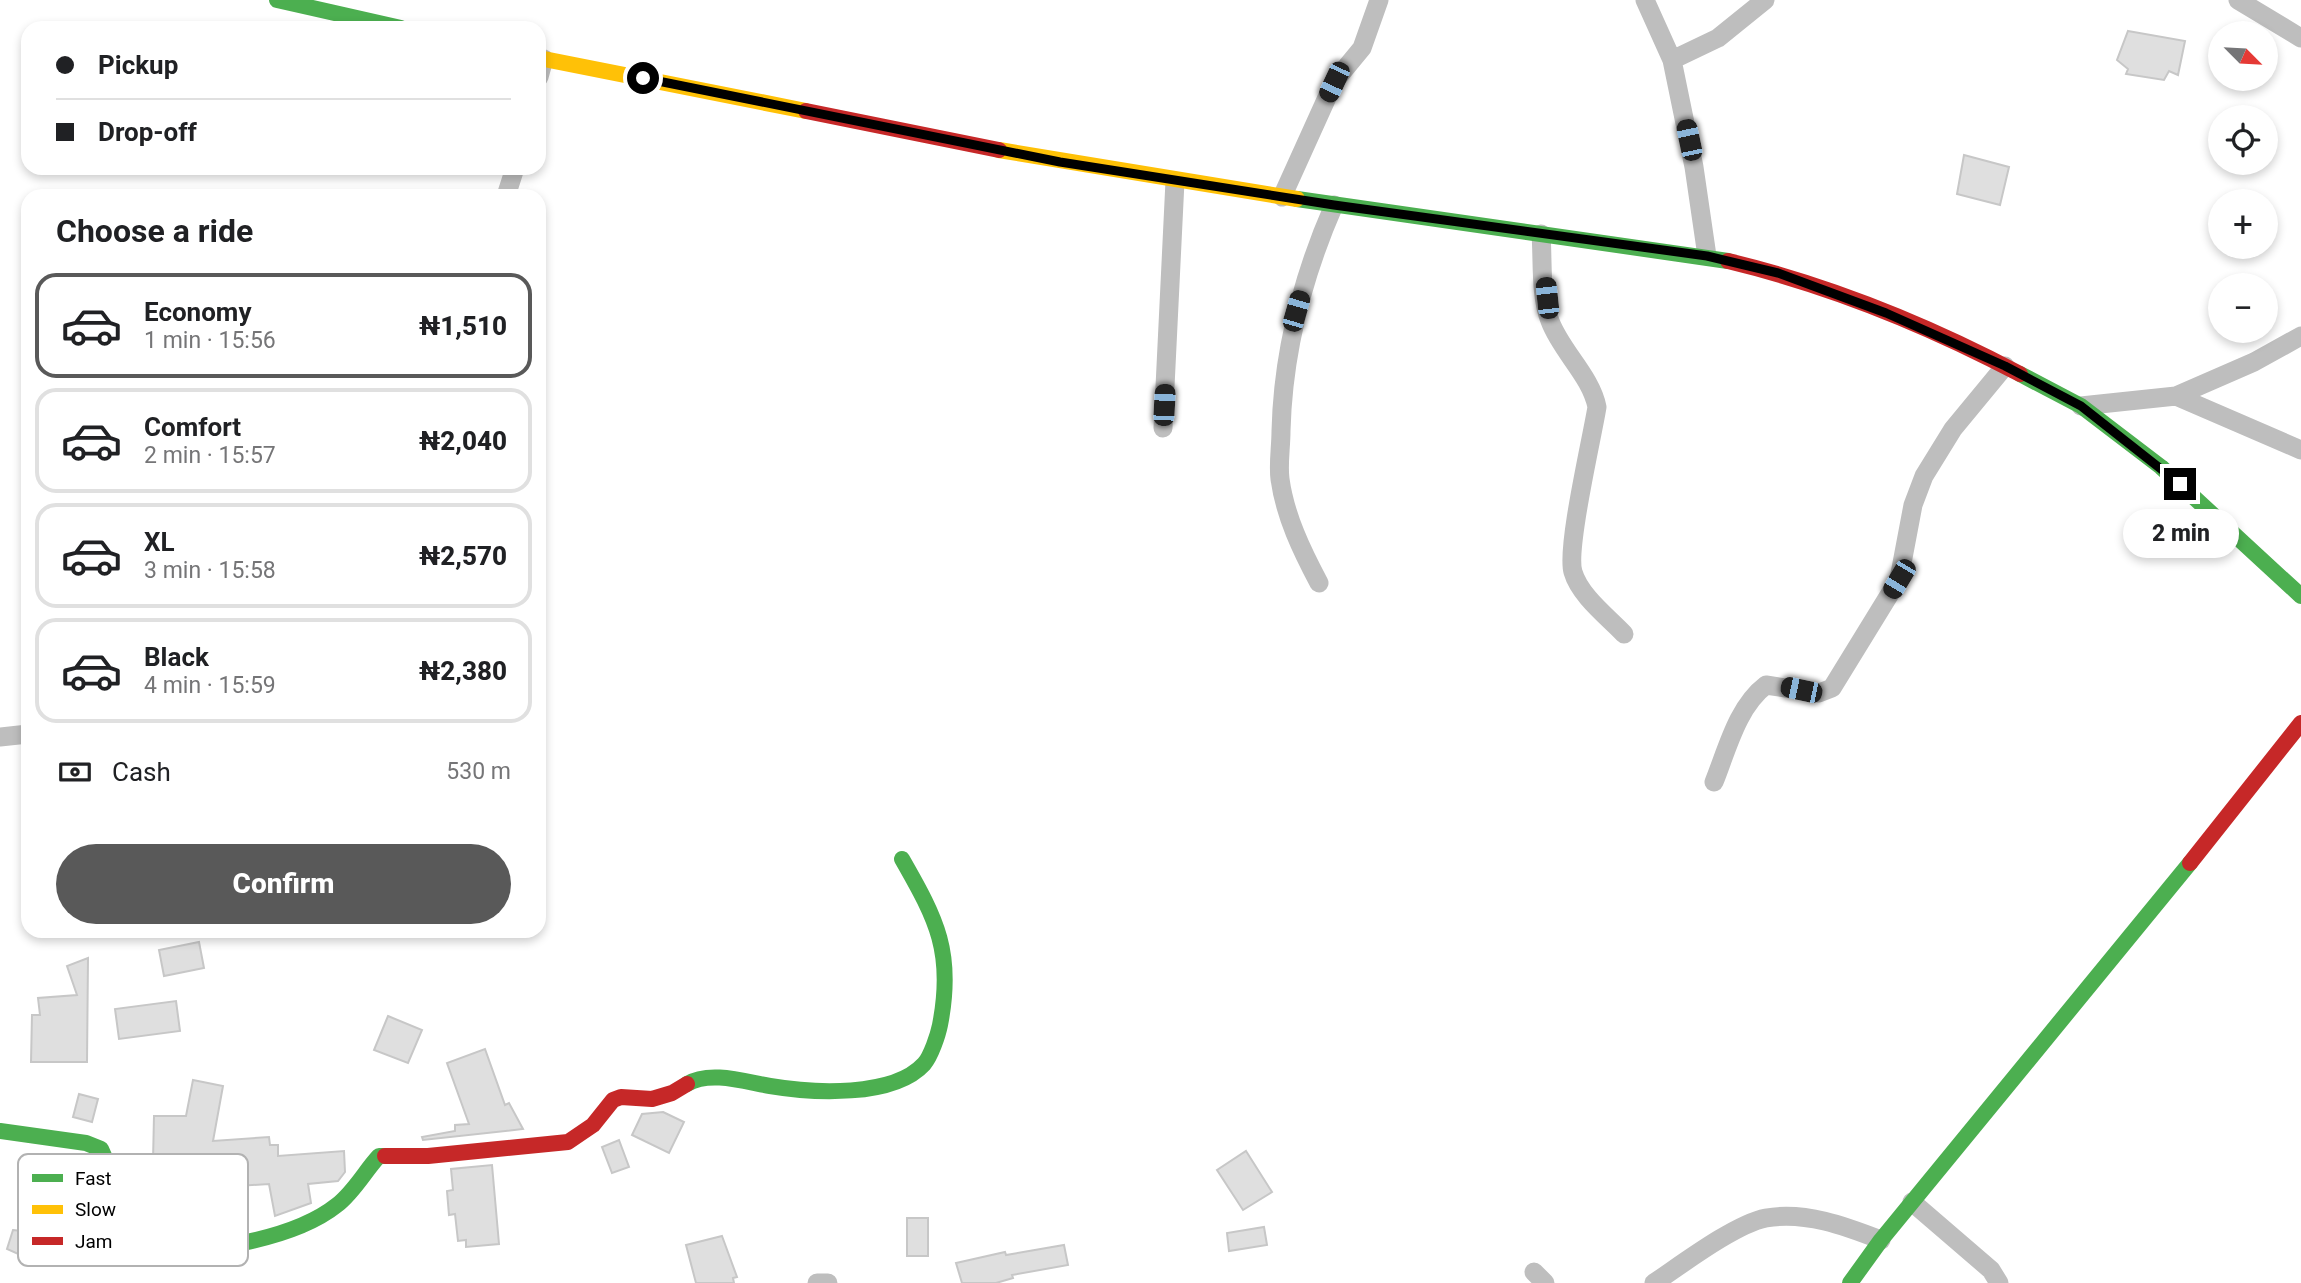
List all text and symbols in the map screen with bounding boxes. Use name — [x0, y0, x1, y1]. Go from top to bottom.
north arrow — [2208, 21, 2278, 91]
map controls — [2208, 21, 2278, 343]
text: Pickup — [98, 50, 178, 80]
car — [1316, 59, 1353, 105]
route start — [627, 62, 659, 94]
button: locate — [2208, 105, 2278, 175]
text: Drop-off — [98, 117, 197, 147]
car — [1675, 117, 1704, 163]
button: + — [2208, 189, 2278, 259]
text: Choose a ride — [56, 212, 253, 250]
button: − — [2208, 273, 2278, 343]
car — [1535, 276, 1560, 320]
car — [1281, 288, 1312, 334]
icon: car — [60, 294, 123, 357]
text: Economy — [144, 297, 251, 327]
text: ₦1,510 — [419, 311, 507, 341]
text: 1 min · 15:56 — [144, 327, 276, 354]
car — [1153, 383, 1176, 427]
icon: car — [60, 409, 123, 472]
text: Comfort — [144, 412, 241, 442]
text: ₦2,040 — [419, 426, 507, 456]
text: 2 min · 15:57 — [144, 442, 276, 469]
route end — [2164, 468, 2196, 500]
callout: 2 min — [2122, 508, 2238, 558]
text: 2 min — [2152, 520, 2210, 547]
icon: car — [60, 524, 123, 587]
text: XL — [144, 527, 175, 557]
text: ₦2,570 — [419, 541, 507, 571]
car — [1880, 556, 1919, 602]
text: 3 min · 15:58 — [144, 557, 276, 584]
icon: car — [60, 639, 123, 702]
text: Black — [144, 642, 209, 672]
text: ₦2,380 — [419, 656, 507, 686]
text: 4 min · 15:59 — [144, 672, 276, 699]
car — [1779, 675, 1824, 705]
icon: cash — [56, 753, 94, 791]
text: Cash — [112, 757, 171, 787]
text: 530 m — [446, 758, 511, 785]
button: Confirm — [56, 844, 511, 924]
legend — [18, 1154, 248, 1266]
text: Fast — [75, 1167, 112, 1190]
text: Slow — [75, 1198, 116, 1221]
text: Jam — [75, 1230, 112, 1253]

